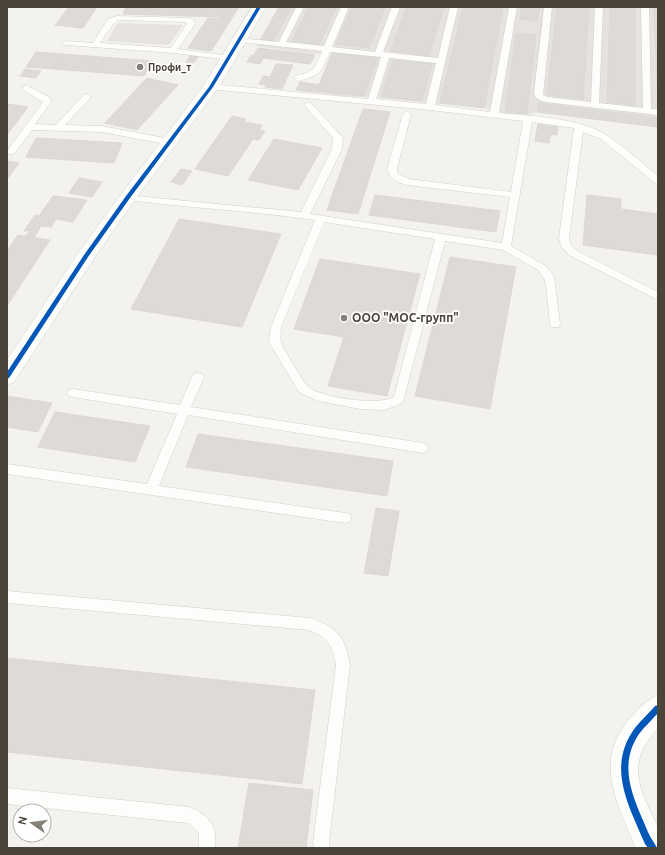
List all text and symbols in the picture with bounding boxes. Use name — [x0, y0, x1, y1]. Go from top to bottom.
marker: Профи_т — [135, 62, 145, 72]
place label: Профи_т — [148, 62, 191, 74]
place label: ООО "МОС-групп" — [352, 311, 459, 324]
marker: ООО "МОС-групп" — [339, 313, 349, 323]
north arrow — [12, 803, 52, 843]
text: N — [15, 815, 29, 826]

